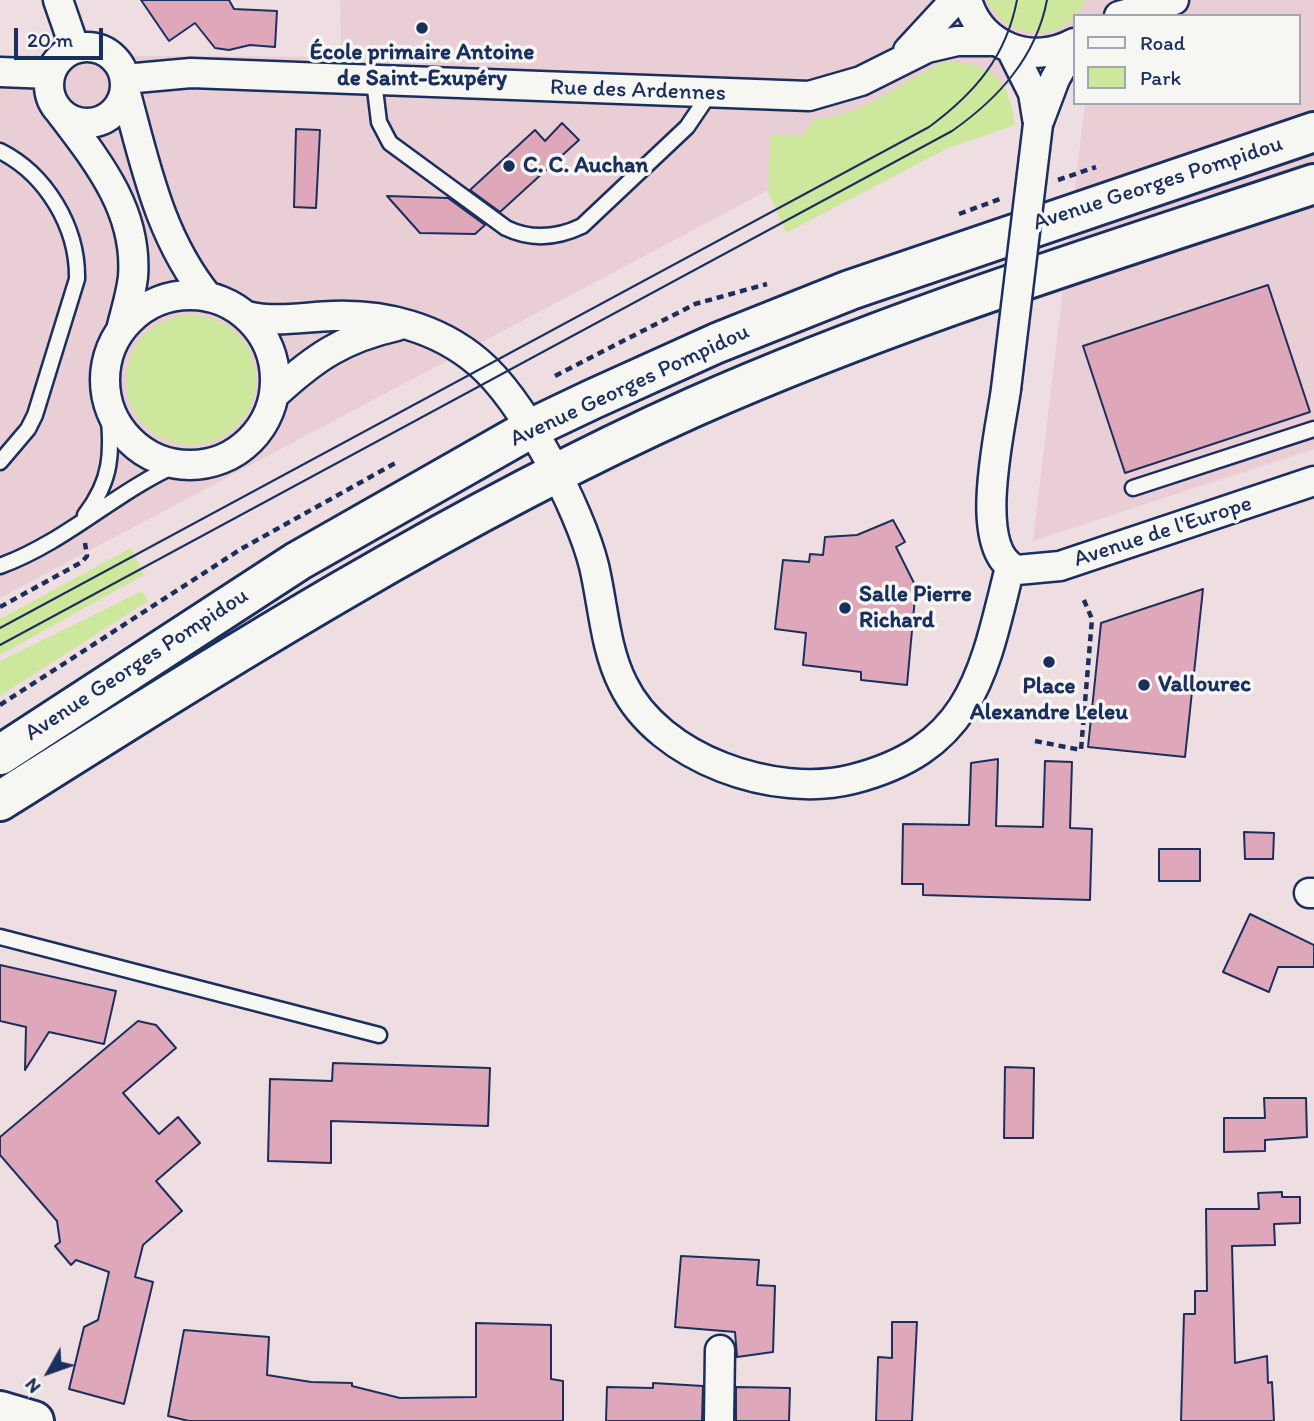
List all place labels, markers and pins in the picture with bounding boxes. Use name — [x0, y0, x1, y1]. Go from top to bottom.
marker: École primaire Antoine de Saint-Exupéry — [414, 20, 430, 36]
place label: École primaire Antoine de Saint-Exupéry — [310, 39, 534, 93]
place label: C. C. Auchan — [523, 152, 648, 180]
marker: C. C. Auchan — [501, 158, 517, 174]
place label: Salle Pierre Richard — [859, 581, 972, 635]
marker: Salle Pierre Richard — [837, 600, 853, 616]
marker: Place Alexandre Leleu — [1041, 654, 1057, 670]
place label: Vallourec — [1158, 671, 1251, 699]
place label: Place Alexandre Leleu — [970, 673, 1128, 727]
marker: Vallourec — [1136, 677, 1152, 693]

